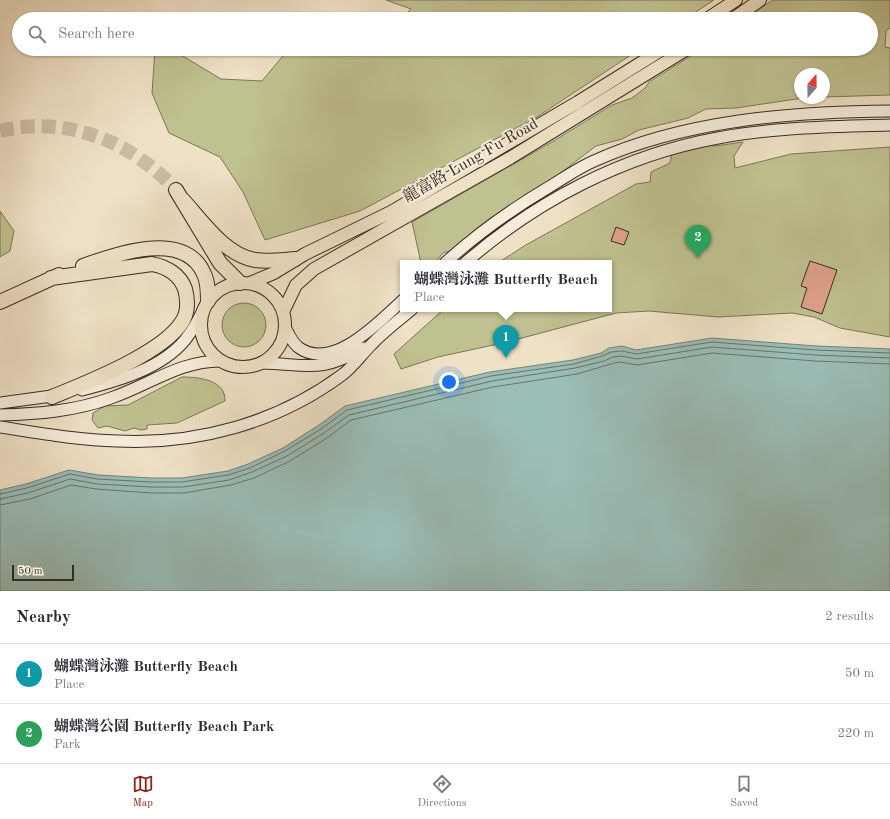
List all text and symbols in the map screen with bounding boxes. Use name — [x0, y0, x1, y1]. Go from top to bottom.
search box — [12, 12, 878, 56]
icon: search — [26, 23, 48, 45]
text: Search here — [58, 27, 135, 42]
north arrow — [794, 68, 830, 104]
street label: 龍富路 Lung Fu Road — [400, 114, 541, 206]
pin: 2 — [685, 225, 711, 258]
popup — [400, 260, 612, 312]
text: 蝴蝶灣泳灘 Butterfly Beach — [414, 273, 598, 288]
text: Place — [414, 291, 444, 304]
pin: 1 — [493, 325, 519, 358]
your location — [439, 372, 459, 392]
scale bar — [12, 563, 74, 582]
text: 50 m — [18, 566, 43, 577]
text: Nearby — [16, 609, 71, 626]
text: 2 results — [825, 610, 874, 623]
text: 蝴蝶灣泳灘 Butterfly Beach — [54, 660, 238, 675]
text: 1 — [25, 667, 33, 680]
text: 50 m — [845, 667, 874, 680]
text: Place — [54, 678, 84, 691]
text: 蝴蝶灣公園 Butterfly Beach Park — [54, 720, 275, 735]
text: 2 — [25, 727, 33, 740]
text: 220 m — [837, 727, 874, 740]
text: Park — [54, 738, 81, 751]
tab: Map — [132, 773, 154, 811]
tab: Directions — [418, 773, 466, 811]
tab: Saved — [730, 773, 758, 811]

